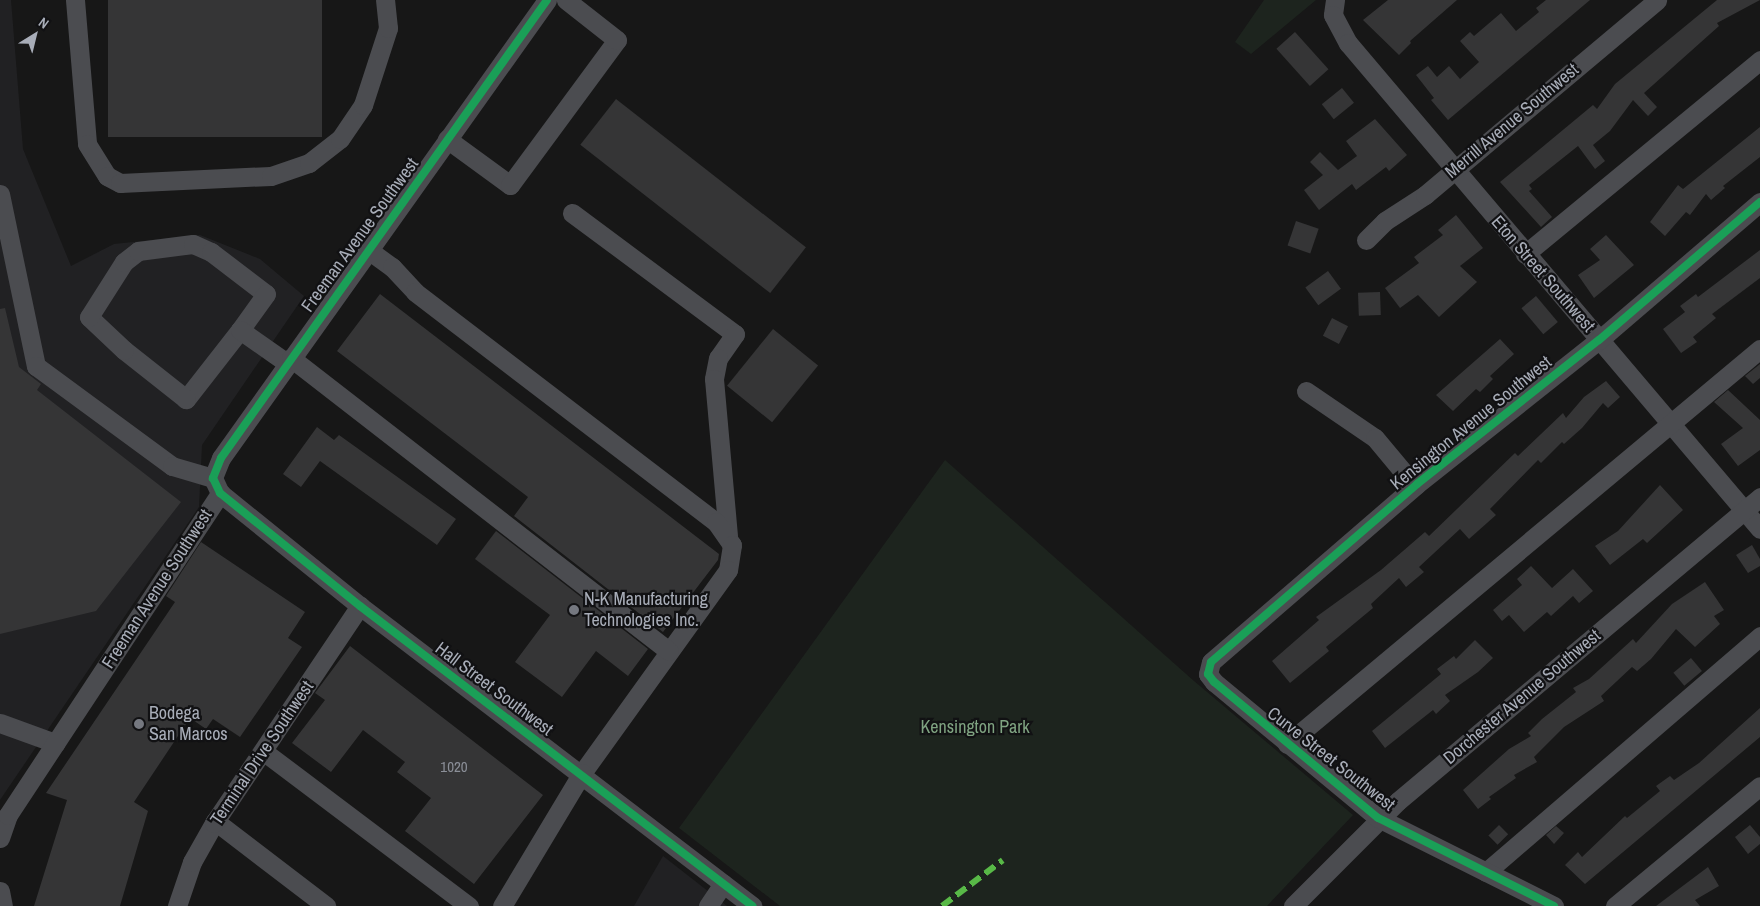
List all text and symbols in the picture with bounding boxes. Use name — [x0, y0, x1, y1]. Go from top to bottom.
north arrow — [10, 10, 60, 60]
text: N — [35, 13, 52, 33]
street label: Merrill Avenue Southwest — [1441, 59, 1583, 183]
street label: Freeman Avenue Southwest — [297, 153, 423, 317]
street label: Eton Street Southwest — [1487, 211, 1599, 337]
street label: Kensington Avenue Southwest — [1386, 351, 1556, 495]
street label: Freeman Avenue Southwest — [97, 505, 217, 673]
place label: N-K Manufacturing Technologies Inc. — [584, 589, 708, 632]
marker: N-K Manufacturing Technologies Inc. — [568, 604, 580, 616]
street label: Dorchester Avenue Southwest — [1439, 625, 1605, 769]
street label: Hall Street Southwest — [431, 638, 557, 740]
street label: Terminal Drive Southwest — [206, 677, 318, 829]
place label: Bodega San Marcos — [149, 703, 228, 746]
street label: Curve Street Southwest — [1263, 703, 1399, 815]
park label: Kensington Park — [920, 716, 1030, 738]
marker: Bodega San Marcos — [133, 718, 145, 730]
house number: 1020 — [440, 758, 468, 776]

